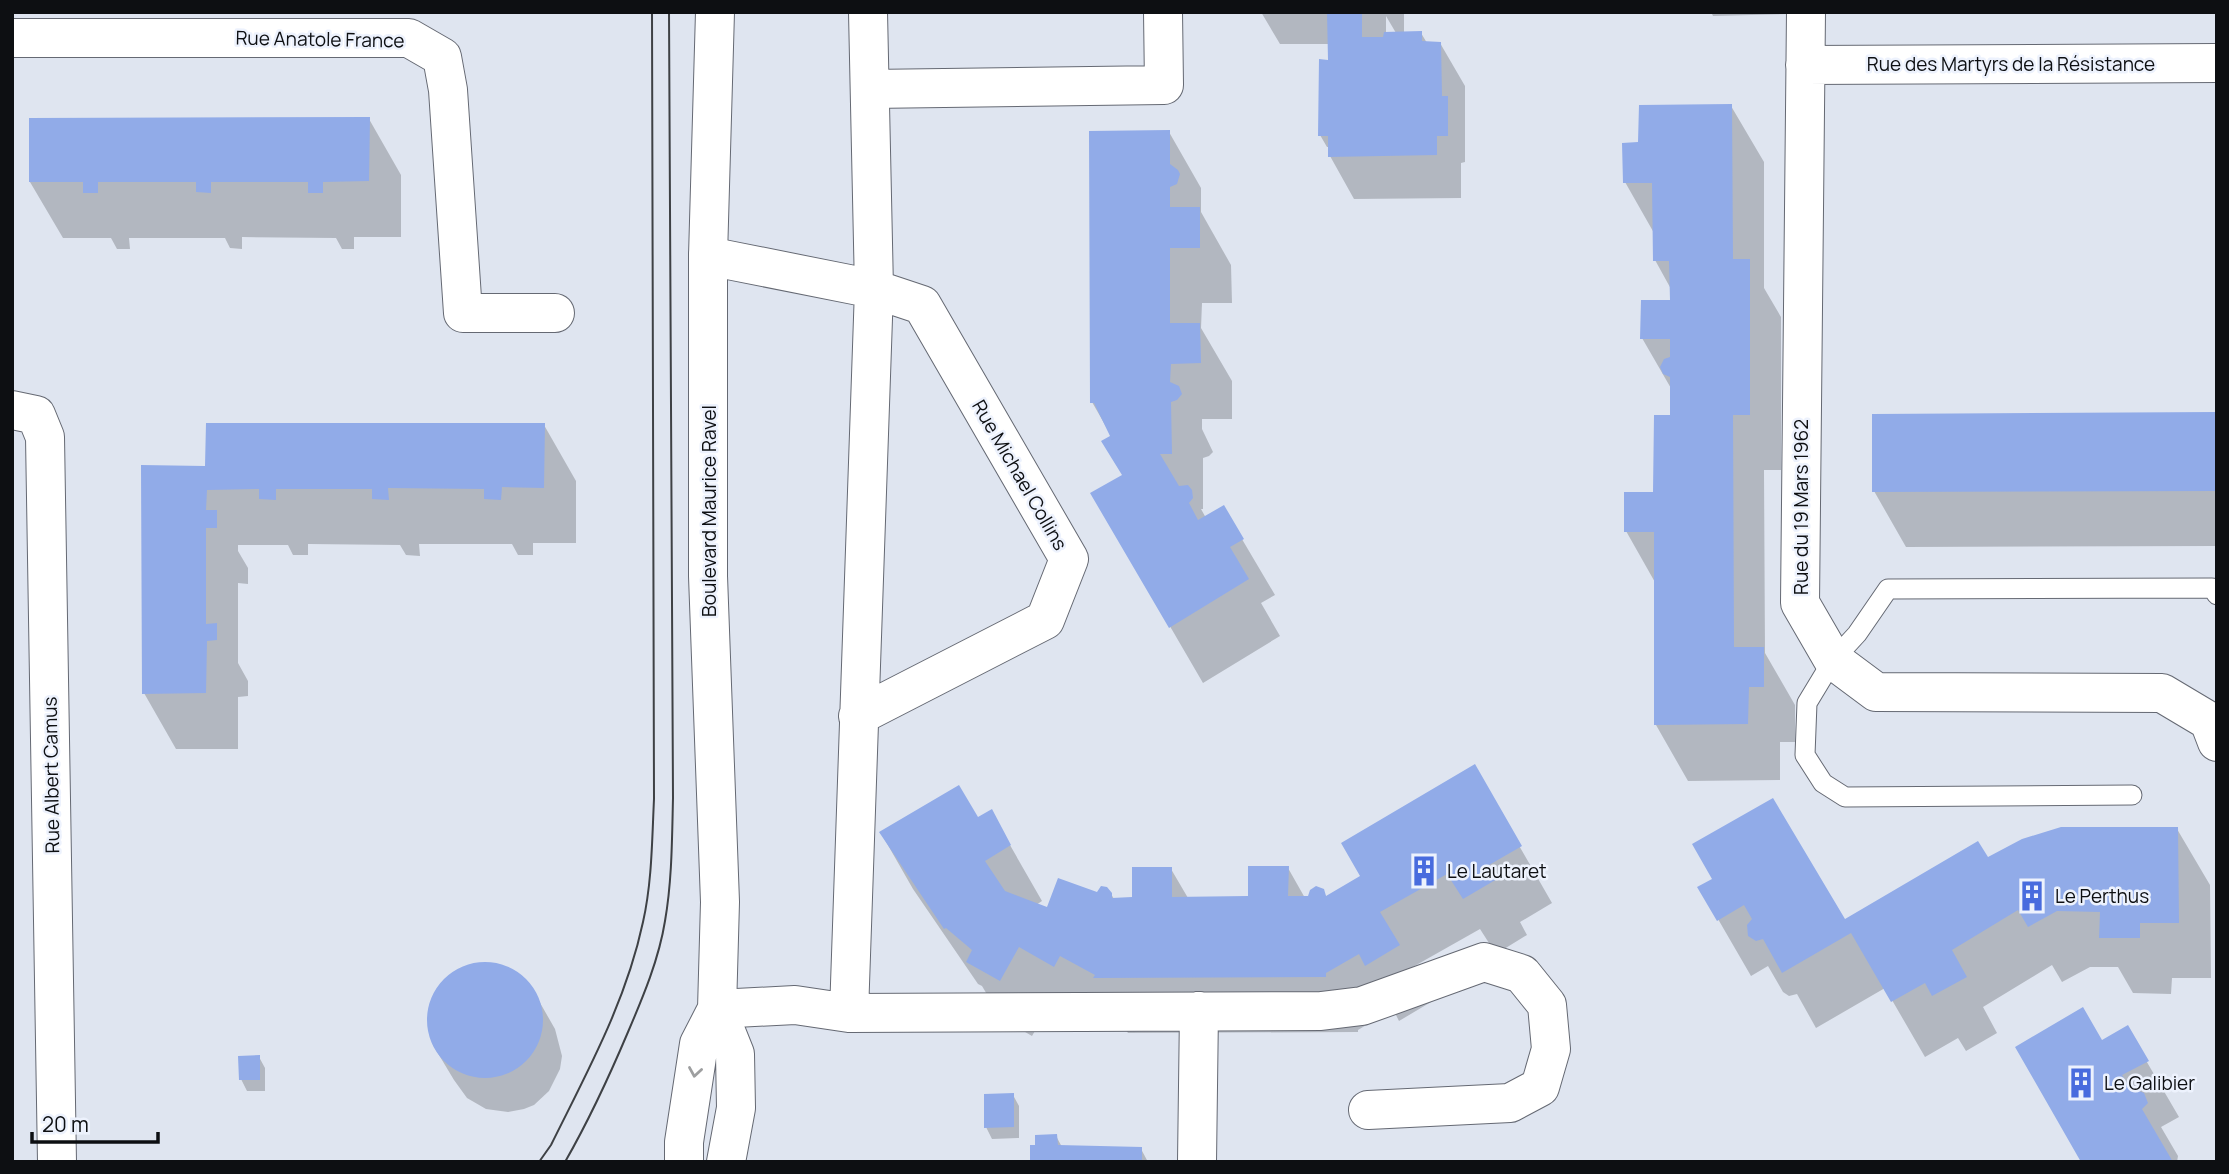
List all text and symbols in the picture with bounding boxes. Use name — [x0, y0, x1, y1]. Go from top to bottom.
street label: Rue Anatole France — [235, 25, 405, 53]
street label: Rue des Martyrs de la Résistance — [1867, 51, 2155, 77]
street label: Rue Michael Collins — [966, 395, 1074, 555]
street label: Boulevard Maurice Ravel — [696, 405, 722, 617]
street label: Rue du 19 Mars 1962 — [1788, 419, 1814, 595]
street label: Rue Albert Camus — [37, 696, 65, 854]
building icon: Le Lautaret — [1407, 854, 1441, 888]
place label: Le Lautaret — [1447, 858, 1547, 884]
building icon: Le Perthus — [2015, 879, 2049, 913]
place label: Le Perthus — [2055, 883, 2149, 909]
building icon: Le Galibier — [2064, 1066, 2098, 1100]
one-way arrow — [688, 1067, 703, 1078]
place label: Le Galibier — [2104, 1070, 2195, 1096]
scale bar — [32, 1100, 158, 1144]
text: 20 m — [42, 1110, 89, 1138]

